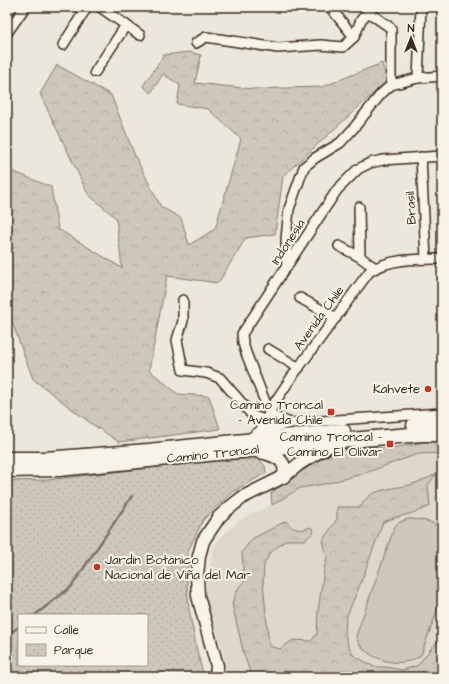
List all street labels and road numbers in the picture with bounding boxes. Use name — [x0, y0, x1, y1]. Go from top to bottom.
street label: Brasil — [401, 191, 421, 225]
street label: Indonesia — [267, 215, 310, 268]
street label: Avenida Chile — [289, 282, 349, 354]
street label: Camino Troncal — [166, 440, 260, 468]

